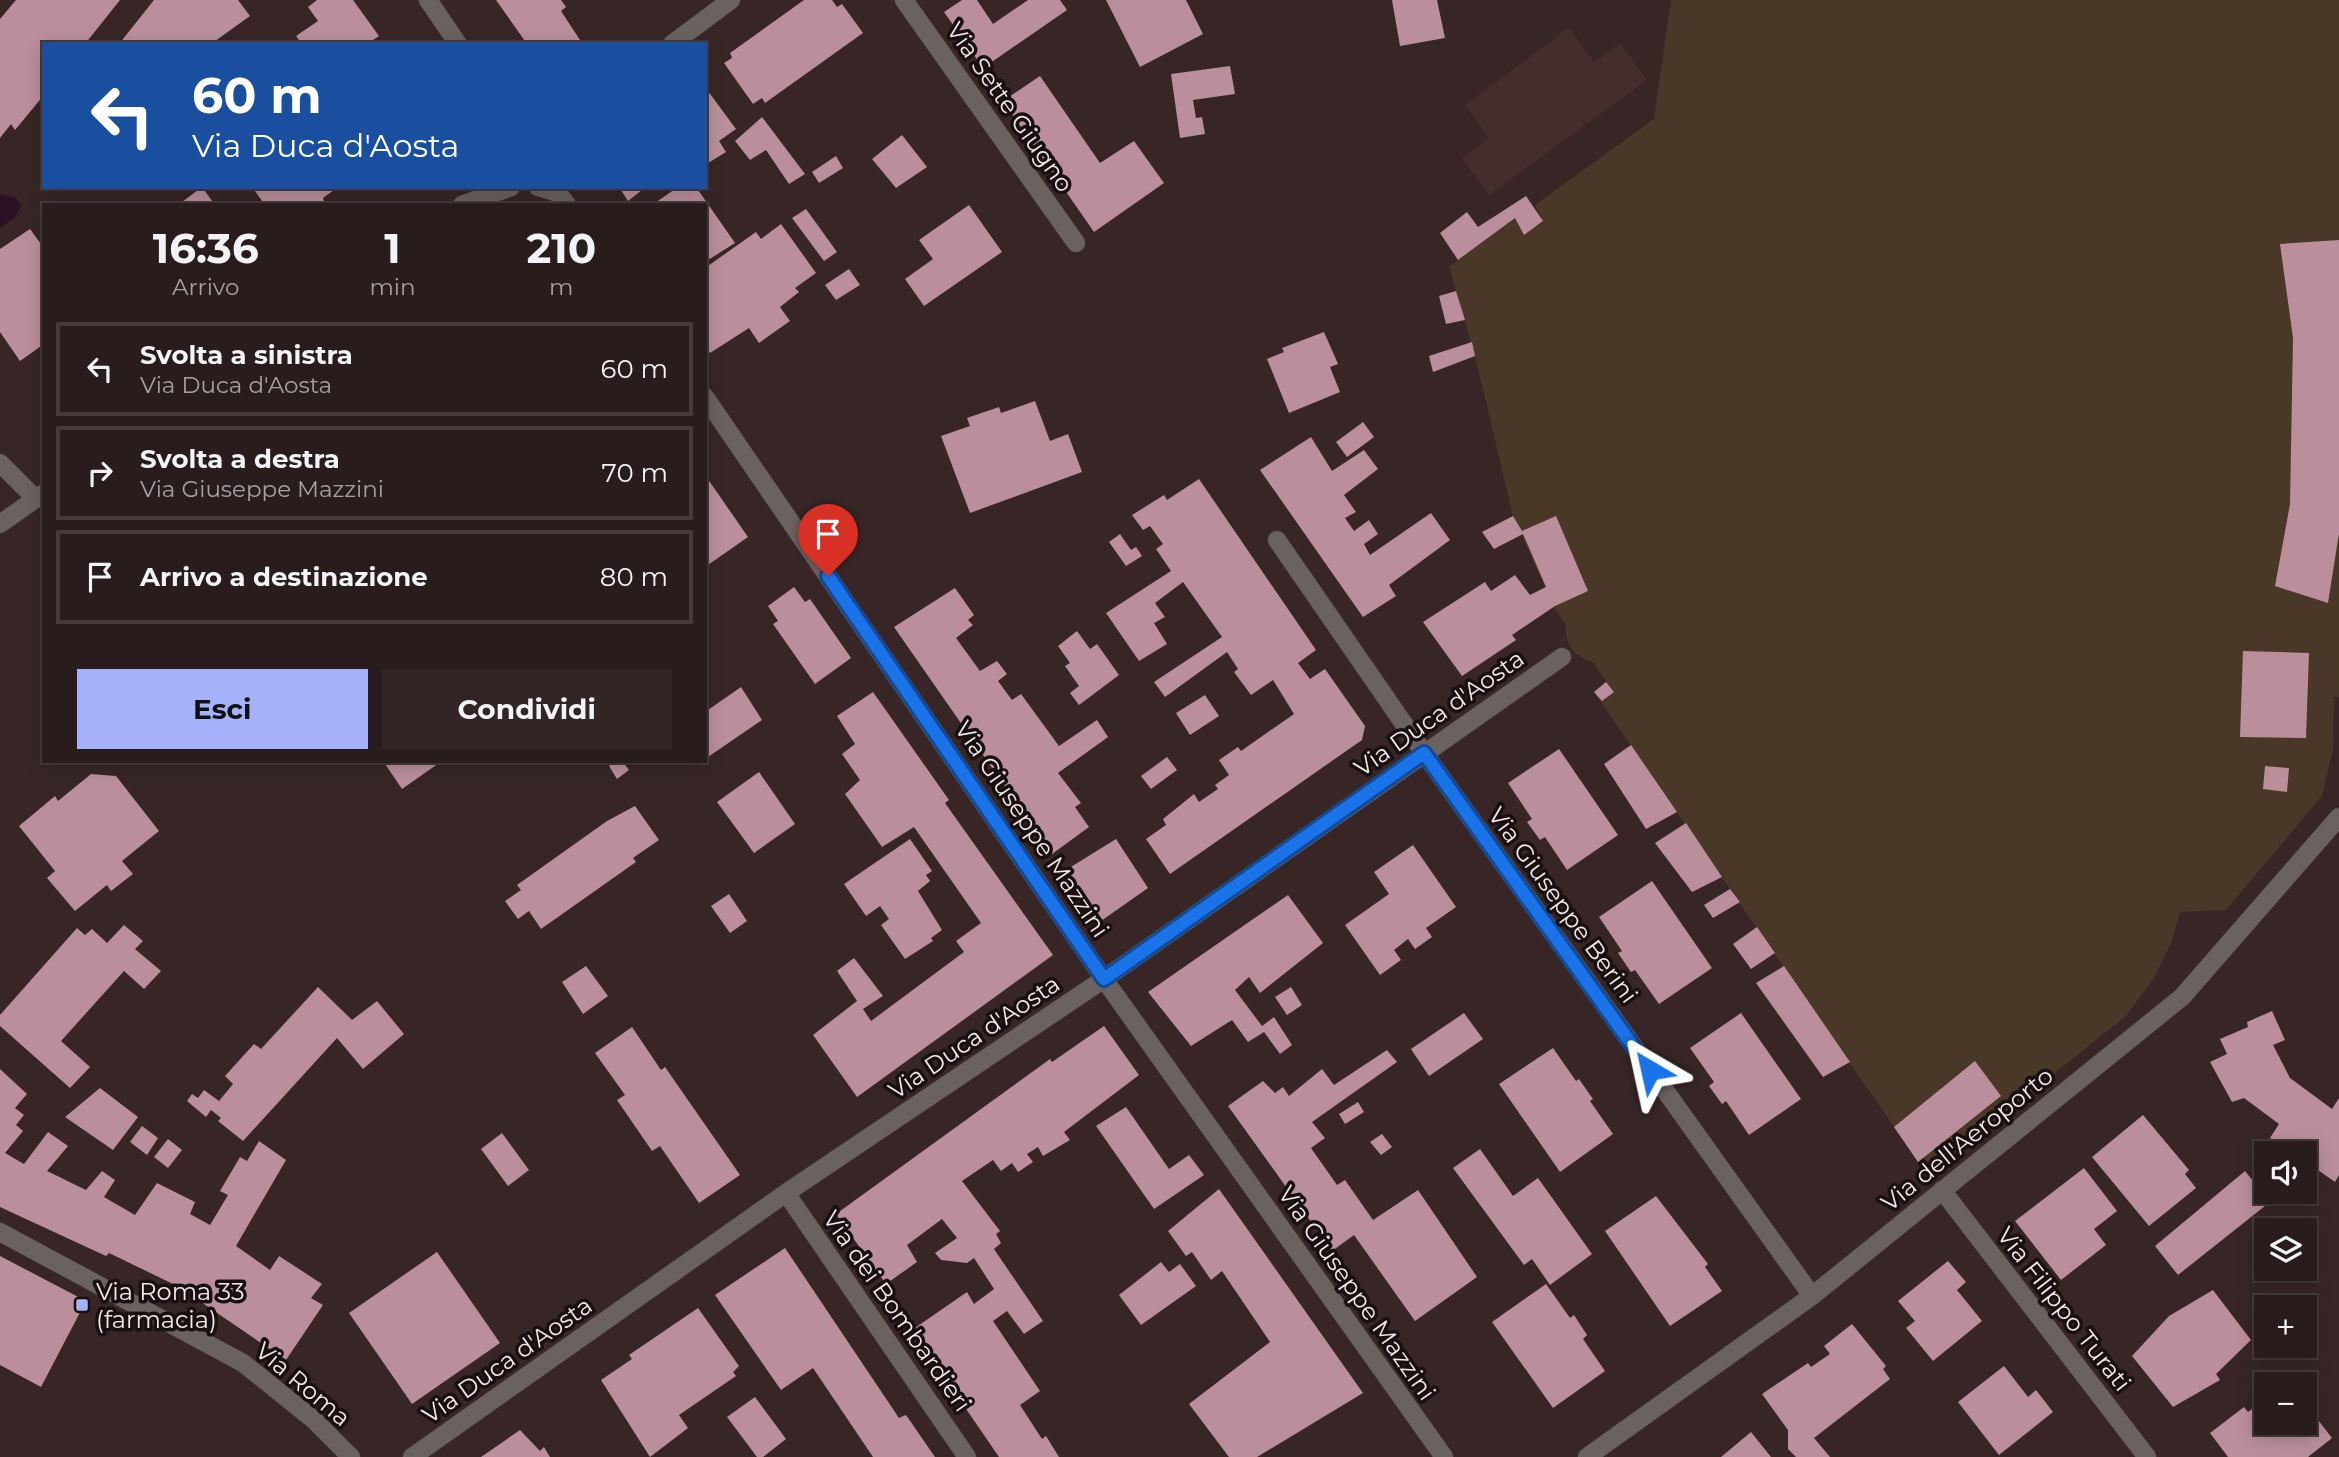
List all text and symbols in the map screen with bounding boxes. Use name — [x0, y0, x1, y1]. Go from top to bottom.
street label: Via Sette Giugno — [941, 16, 1079, 198]
text: 60 m — [192, 66, 322, 125]
icon: left — [77, 70, 168, 161]
text: Via Duca d'Aosta — [192, 126, 459, 165]
text: 16:36 — [153, 222, 259, 274]
text: 1 — [384, 222, 401, 274]
text: 210 — [526, 222, 596, 274]
text: Arrivo — [172, 273, 239, 301]
text: min — [369, 273, 416, 301]
text: m — [549, 273, 574, 301]
text: Svolta a sinistra — [140, 339, 353, 371]
icon: left — [81, 350, 119, 388]
text: 60 m — [601, 353, 668, 385]
text: Via Duca d'Aosta — [140, 371, 332, 399]
text: Svolta a destra — [140, 443, 340, 475]
icon: right — [81, 454, 119, 492]
text: 70 m — [602, 457, 668, 489]
text: Via Giuseppe Mazzini — [140, 475, 384, 503]
pin — [798, 504, 858, 576]
icon: arrive — [809, 515, 847, 553]
icon: arrive — [81, 558, 119, 596]
text: Arrivo a destinazione — [140, 561, 428, 593]
text: 80 m — [600, 561, 668, 593]
street label: Via Duca d'Aosta — [1349, 644, 1529, 782]
button: Esci — [77, 669, 368, 749]
button: Condividi — [382, 669, 672, 749]
street label: Via Giuseppe Mazzini — [949, 715, 1115, 943]
street label: Via Giuseppe Berini — [1482, 801, 1644, 1009]
street label: Via Duca d'Aosta — [883, 969, 1065, 1105]
position arrow — [1613, 1033, 1687, 1107]
street label: Via dell'Aeroporto — [1875, 1061, 2059, 1217]
map controls — [2254, 1141, 2317, 1435]
button: sound — [2254, 1141, 2317, 1204]
street label: Via Giuseppe Mazzini — [1272, 1180, 1442, 1406]
street label: Via dei Bombardieri — [817, 1205, 977, 1417]
button: layers — [2254, 1218, 2317, 1281]
street label: Via Filippo Turati — [1991, 1221, 2137, 1397]
place label: Via Roma 33 (farmacia) — [96, 1277, 245, 1334]
street label: Via Duca d'Aosta — [417, 1291, 597, 1429]
button: + — [2254, 1295, 2317, 1358]
marker: Via Roma 33 (farmacia) — [74, 1297, 90, 1313]
street label: Via Roma — [250, 1336, 356, 1432]
button: − — [2254, 1372, 2317, 1435]

